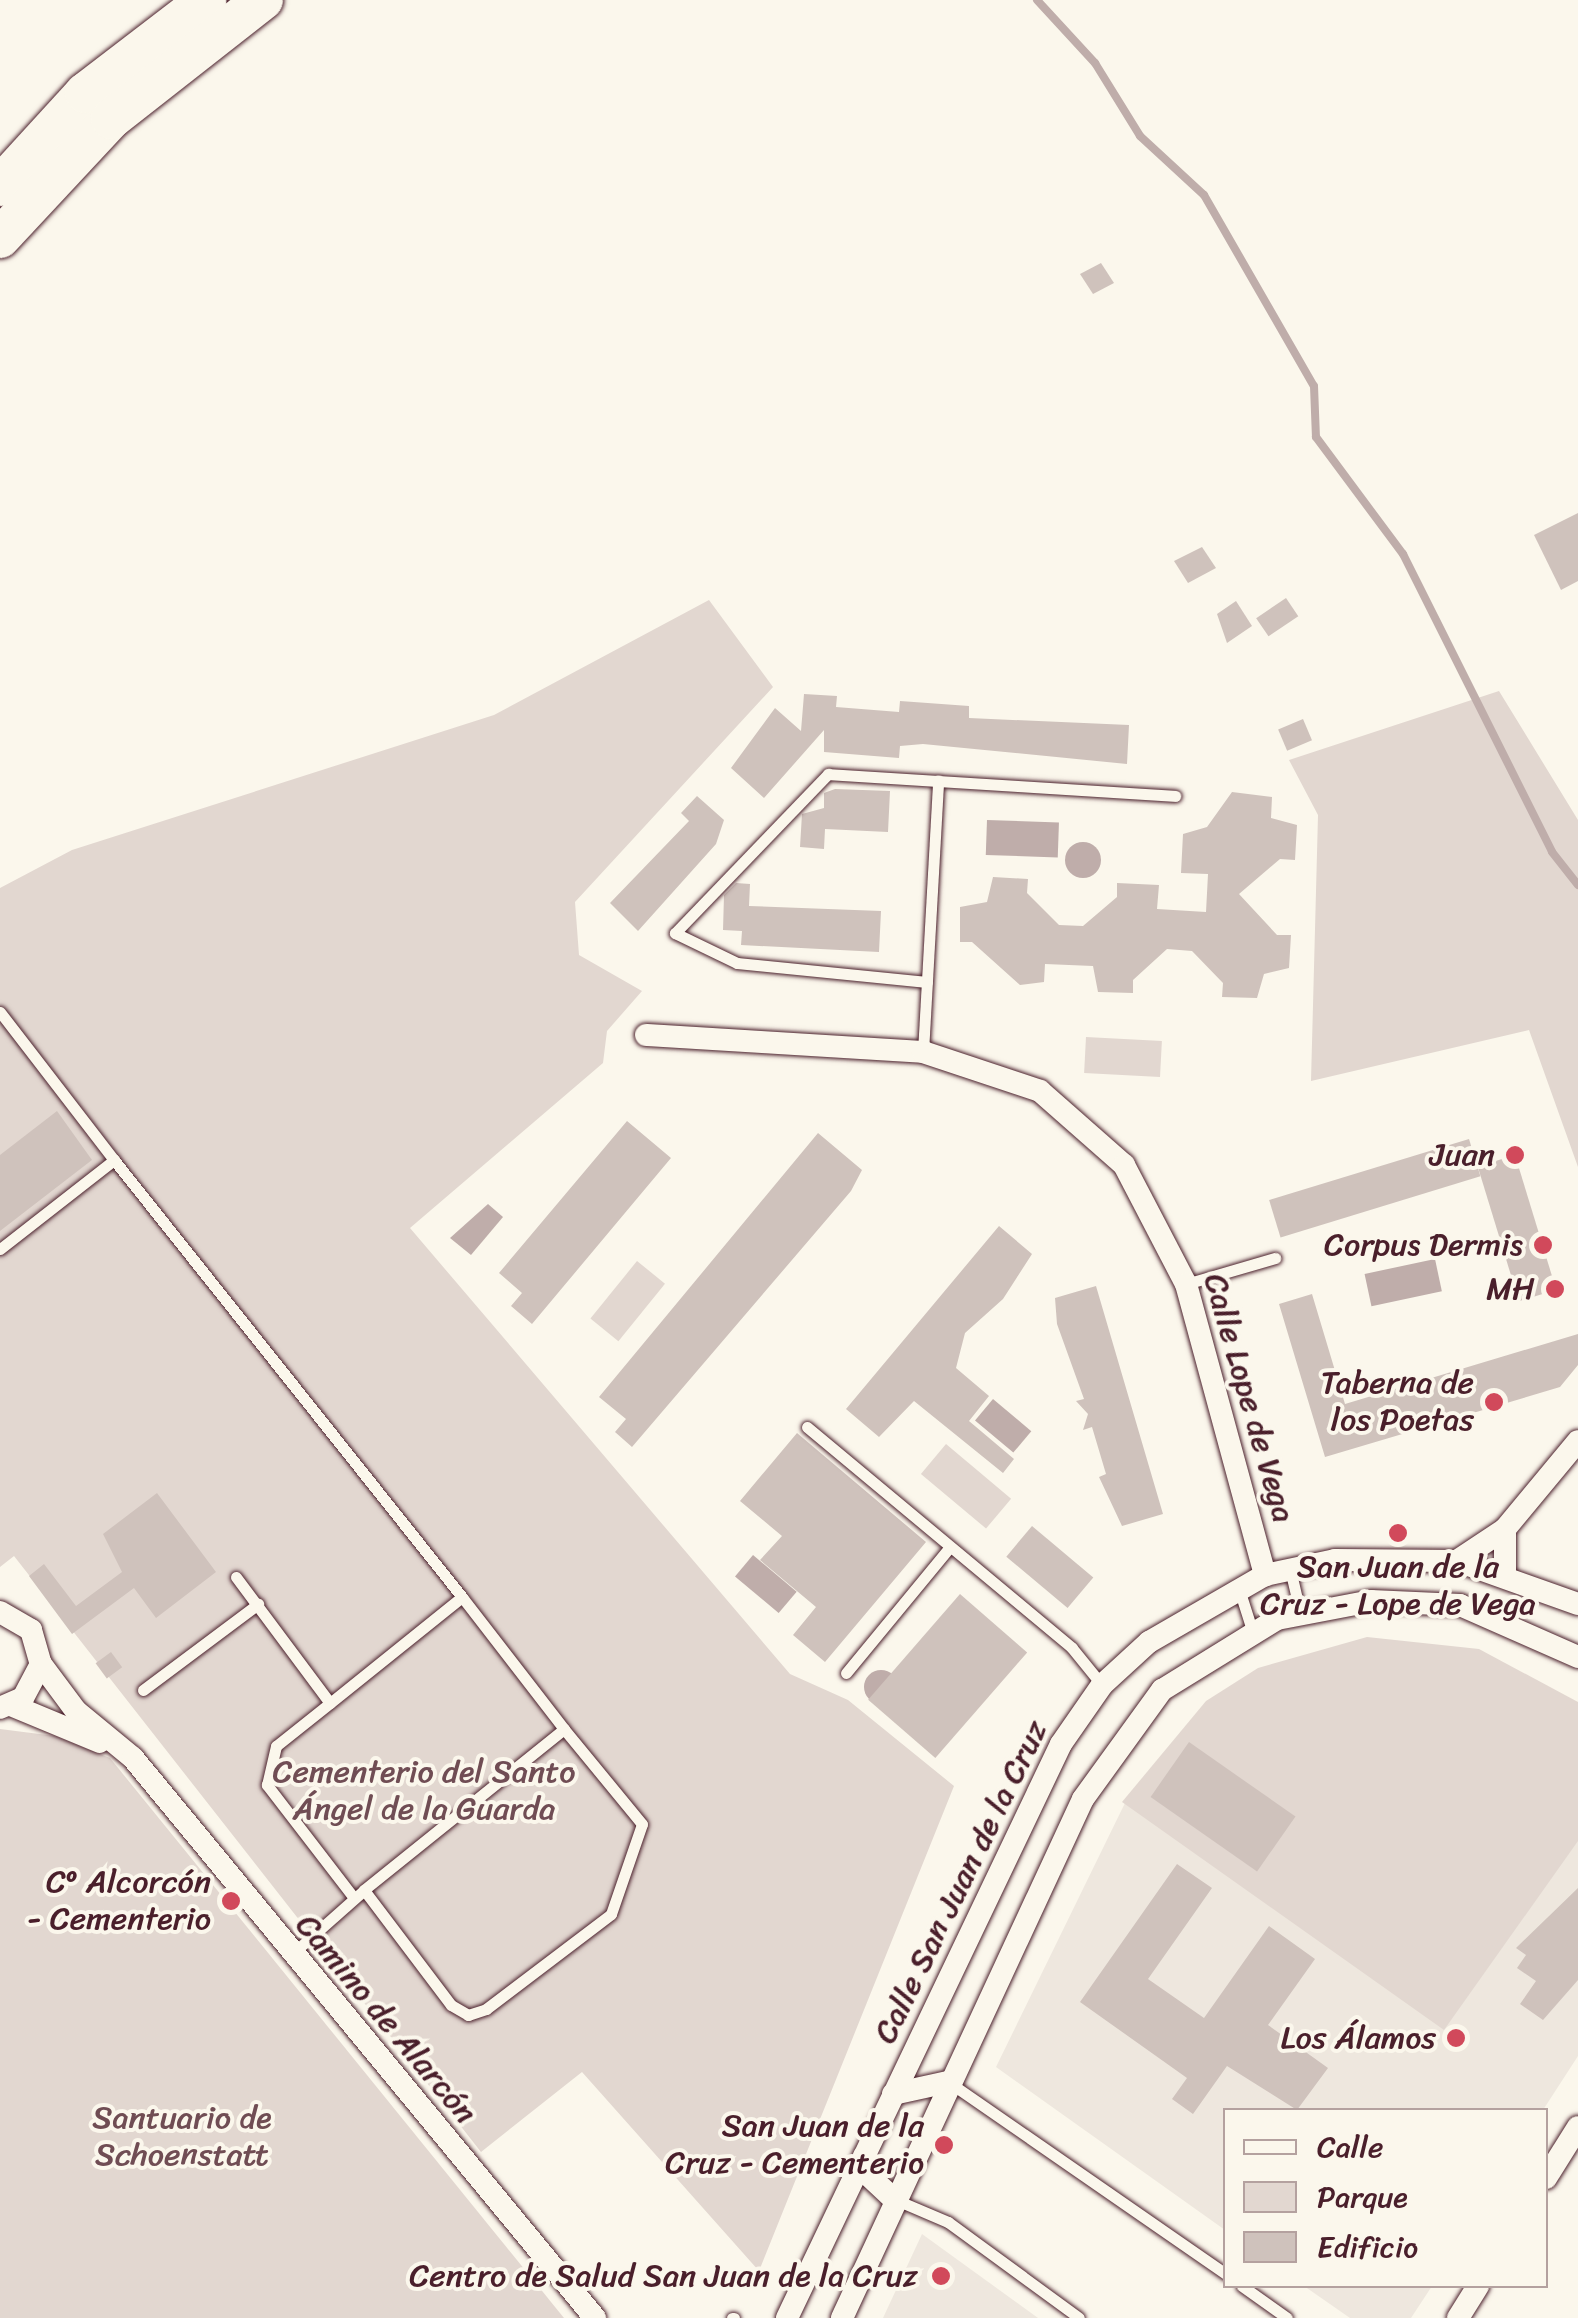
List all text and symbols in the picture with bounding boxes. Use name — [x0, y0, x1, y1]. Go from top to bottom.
place label: Juan — [1430, 1136, 1495, 1174]
marker: Juan — [1504, 1144, 1526, 1166]
place label: Corpus Dermis — [1323, 1226, 1523, 1264]
marker: Corpus Dermis — [1532, 1234, 1554, 1256]
street label: Calle Lope de Vega — [1195, 1268, 1303, 1528]
place label: MH — [1486, 1270, 1535, 1308]
marker: MH — [1544, 1278, 1566, 1300]
place label: Taberna de los Poetas — [1321, 1365, 1474, 1440]
marker: Taberna de los Poetas — [1483, 1391, 1505, 1413]
marker: San Juan de la Cruz - Lope de Vega — [1387, 1522, 1409, 1544]
place label: San Juan de la Cruz - Lope de Vega — [1260, 1549, 1536, 1624]
street label: Calle San Juan de la Cruz — [866, 1714, 1056, 2050]
park label: Cementerio del Santo Ángel de la Guarda — [272, 1754, 576, 1829]
place label: Cº Alcorcón - Cementerio — [27, 1864, 211, 1939]
marker: Cº Alcorcón - Cementerio — [220, 1890, 242, 1912]
street label: Camino de Alarcón — [287, 1907, 485, 2131]
place label: Los Álamos — [1282, 2019, 1436, 2057]
marker: Los Álamos — [1445, 2027, 1467, 2049]
park label: Santuario de Schoenstatt — [92, 2100, 272, 2175]
place label: San Juan de la Cruz - Cementerio — [666, 2108, 924, 2183]
legend — [1223, 2108, 1548, 2288]
text: Calle — [1317, 2120, 1383, 2174]
marker: San Juan de la Cruz - Cementerio — [933, 2134, 955, 2156]
text: Parque — [1317, 2170, 1408, 2224]
text: Edificio — [1317, 2220, 1418, 2274]
place label: Centro de Salud San Juan de la Cruz — [407, 2257, 918, 2295]
marker: Centro de Salud San Juan de la Cruz — [928, 2263, 954, 2289]

